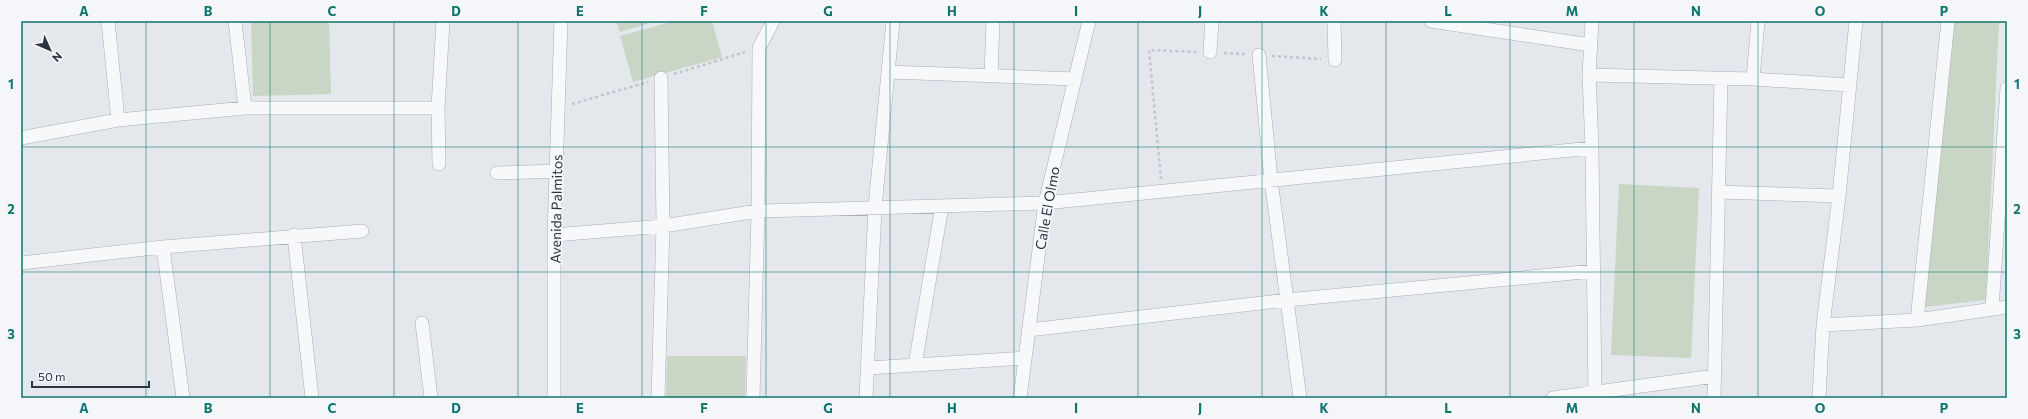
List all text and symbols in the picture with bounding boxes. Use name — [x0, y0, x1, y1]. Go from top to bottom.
text: A — [79, 3, 89, 19]
text: B — [204, 3, 213, 19]
text: C — [328, 3, 337, 19]
text: D — [451, 3, 461, 19]
text: E — [576, 3, 584, 19]
text: F — [700, 3, 708, 19]
text: G — [823, 3, 833, 19]
text: H — [947, 3, 957, 19]
text: I — [1074, 3, 1078, 19]
text: J — [1198, 3, 1202, 19]
text: K — [1319, 3, 1329, 19]
text: L — [1444, 3, 1452, 19]
text: M — [1566, 3, 1578, 19]
text: N — [1691, 3, 1701, 19]
text: O — [1815, 3, 1826, 19]
text: P — [1940, 3, 1949, 19]
north arrow — [30, 30, 70, 70]
text: N — [50, 50, 65, 65]
text: 1 — [8, 76, 14, 92]
text: 1 — [2014, 76, 2020, 92]
street label: Avenida Palmitos — [547, 154, 565, 264]
street label: Calle El Olmo — [1031, 165, 1063, 251]
text: 2 — [7, 201, 15, 217]
text: 2 — [2013, 201, 2021, 217]
text: 3 — [7, 326, 15, 342]
text: 3 — [2013, 326, 2021, 342]
scale bar — [32, 363, 149, 389]
text: 50 m — [38, 369, 66, 383]
text: A — [79, 400, 89, 416]
text: B — [204, 400, 213, 416]
text: C — [328, 400, 337, 416]
text: D — [451, 400, 461, 416]
text: E — [576, 400, 584, 416]
text: F — [700, 400, 708, 416]
text: G — [823, 400, 833, 416]
text: H — [947, 400, 957, 416]
text: I — [1074, 400, 1078, 416]
text: J — [1198, 400, 1202, 416]
text: K — [1319, 400, 1329, 416]
text: L — [1444, 400, 1452, 416]
text: M — [1566, 400, 1578, 416]
text: N — [1691, 400, 1701, 416]
text: O — [1815, 400, 1826, 416]
text: P — [1940, 400, 1949, 416]

